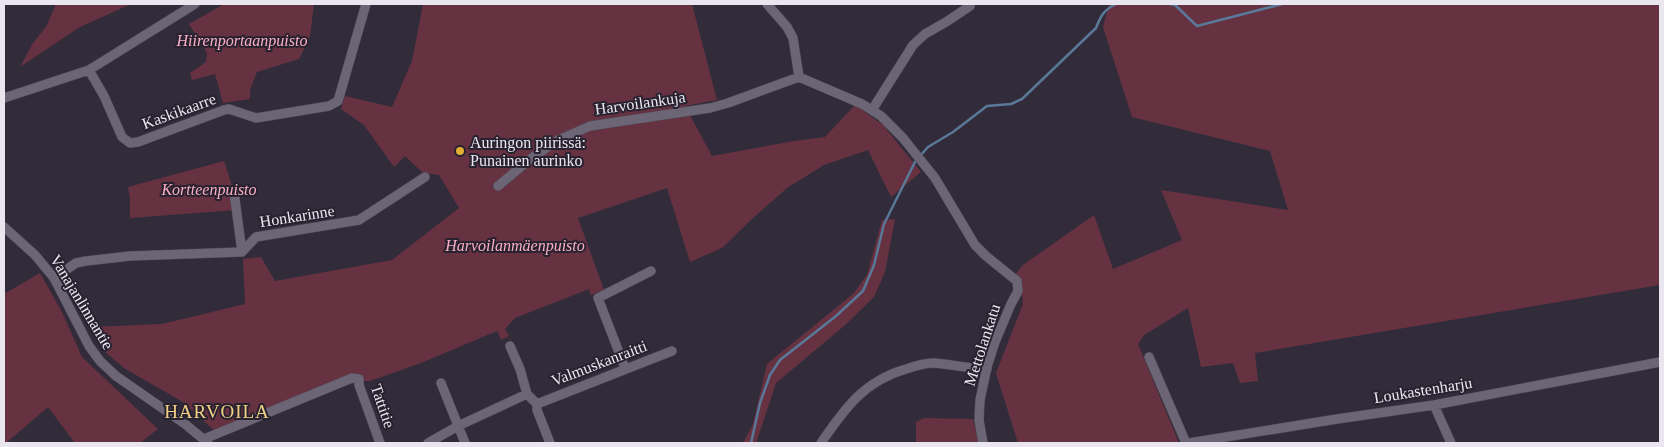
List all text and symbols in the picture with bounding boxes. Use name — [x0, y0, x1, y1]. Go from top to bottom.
park label: Hiirenportaanpuisto — [176, 32, 307, 50]
street label: Harvoilankuja — [593, 88, 687, 119]
street label: Kaskikaarre — [140, 90, 218, 132]
place label: Auringon piirissä: Punainen aurinko — [470, 134, 586, 169]
marker: Auringon piirissä: Punainen aurinko — [454, 145, 466, 157]
park label: Kortteenpuisto — [160, 181, 257, 199]
street label: Honkarinne — [258, 202, 336, 230]
park label: Harvoilanmäenpuisto — [444, 237, 585, 255]
street label: Vanajanlinnantie — [46, 252, 117, 353]
street label: Mettolankatu — [961, 302, 1003, 388]
street label: Valmuskanraitti — [549, 337, 650, 389]
street label: Loukastenharju — [1373, 374, 1474, 407]
street label: Tattitie — [368, 382, 398, 430]
district label: HARVOILA — [164, 401, 270, 422]

